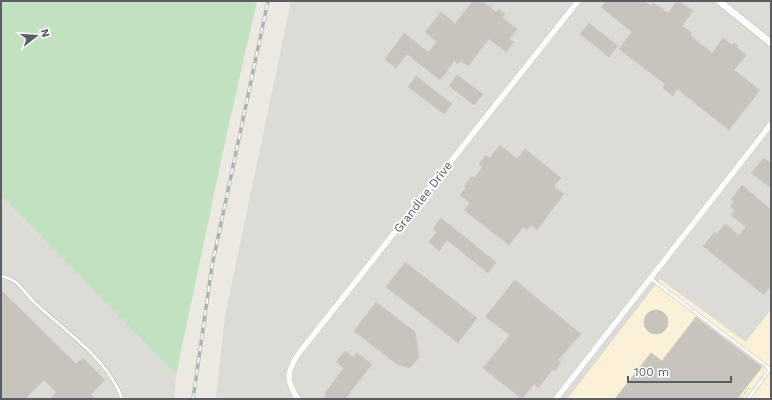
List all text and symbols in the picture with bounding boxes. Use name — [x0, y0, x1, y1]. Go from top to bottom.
north arrow — [16, 16, 56, 56]
text: N — [38, 27, 52, 39]
street label: Grandlee Drive — [391, 159, 455, 235]
scale bar — [628, 358, 731, 384]
text: 100 m — [634, 365, 669, 379]

